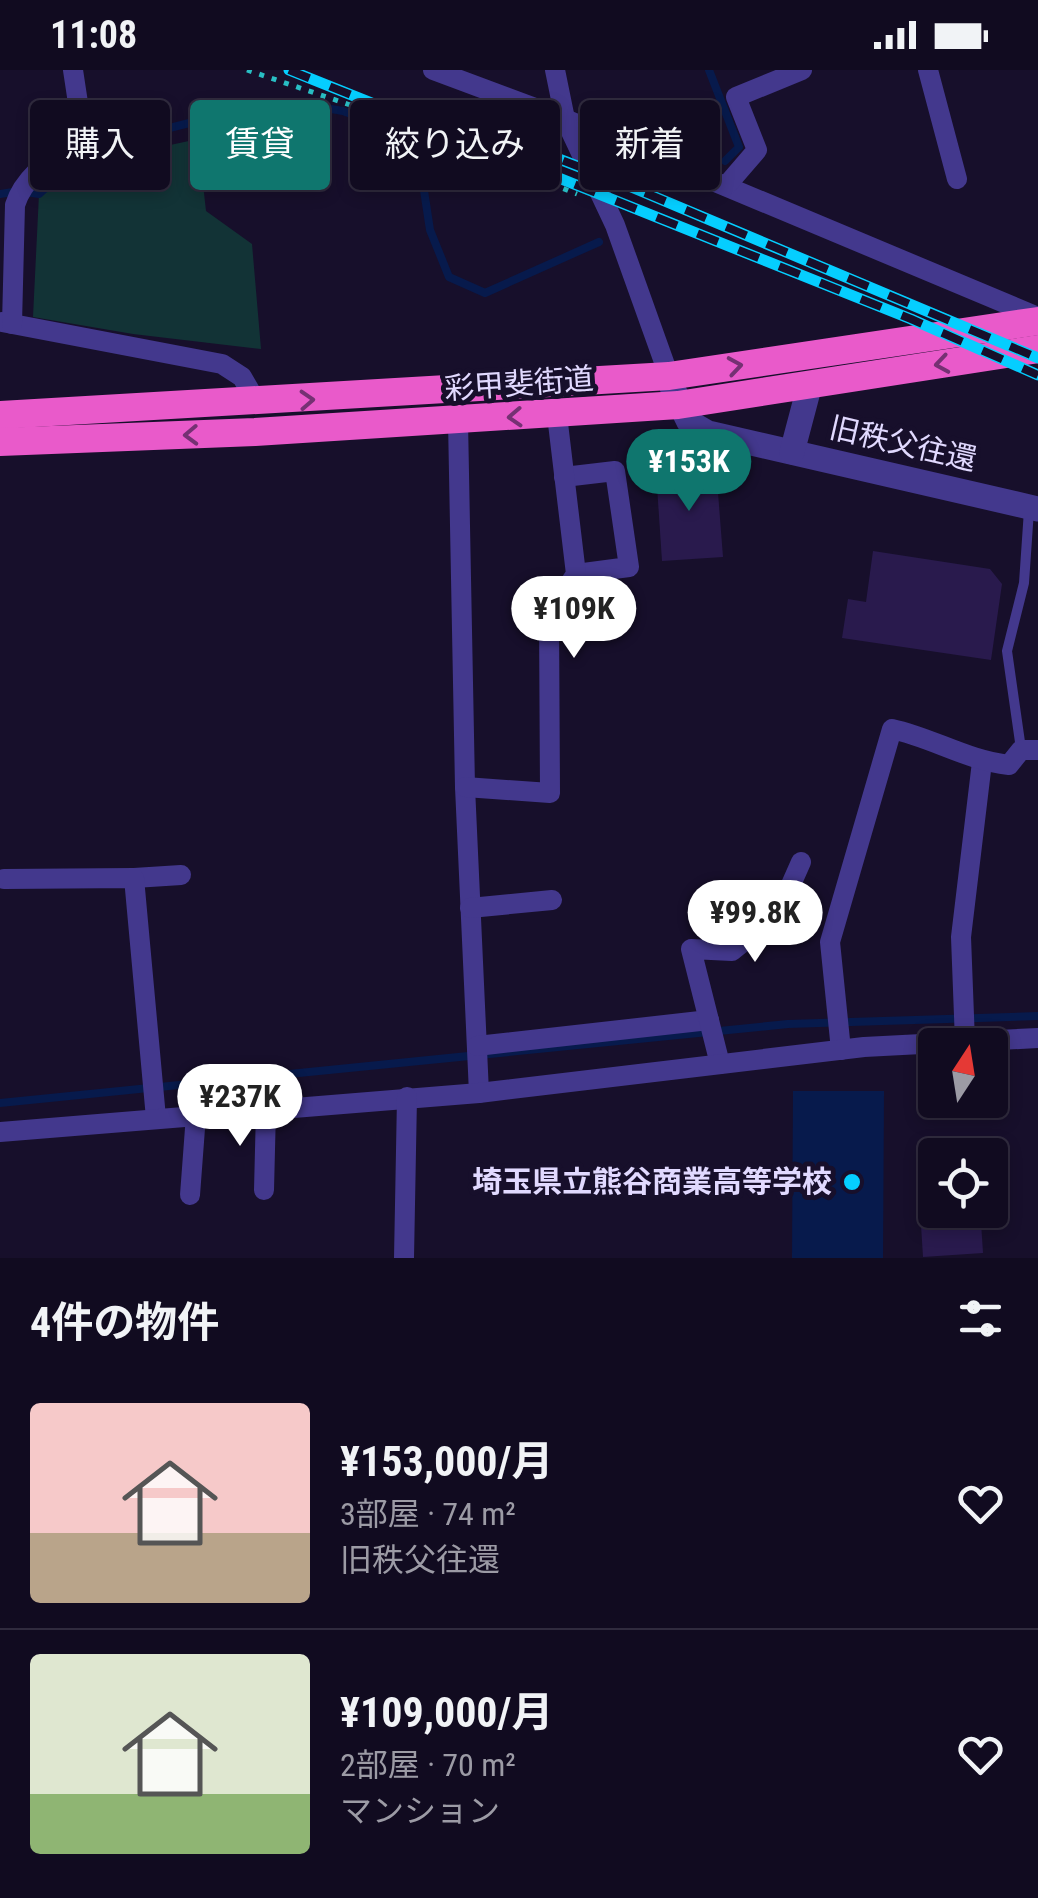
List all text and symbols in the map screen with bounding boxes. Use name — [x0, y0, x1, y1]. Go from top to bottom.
text: 11:08 — [50, 13, 137, 57]
chip: 購入 — [30, 100, 170, 190]
chip: 賃貸 — [190, 100, 330, 190]
chip: 絞り込み — [350, 100, 560, 190]
chip: 新着 — [580, 100, 720, 190]
one-way arrow — [933, 353, 950, 374]
one-way arrow — [727, 356, 744, 377]
street label: 彩甲斐街道 — [443, 361, 595, 406]
one-way arrow — [300, 390, 316, 411]
one-way arrow — [507, 406, 523, 427]
street label: 旧秩父往還 — [826, 410, 980, 477]
one-way arrow — [182, 424, 198, 445]
pin: ¥153K — [619, 429, 759, 514]
text: ¥153K — [648, 442, 730, 480]
pin: ¥109K — [504, 576, 644, 661]
text: ¥109K — [533, 589, 615, 627]
pin: ¥99.8K — [674, 880, 836, 965]
text: ¥99.8K — [710, 893, 800, 931]
north arrow — [918, 1028, 1008, 1118]
map controls — [918, 1028, 1008, 1228]
pin: ¥237K — [170, 1064, 310, 1149]
text: ¥237K — [199, 1077, 281, 1115]
button: locate — [918, 1138, 1008, 1228]
place label: 埼玉県立熊谷商業高等学校 — [472, 1164, 832, 1199]
marker: 埼玉県立熊谷商業高等学校 — [841, 1171, 863, 1193]
icon: filters — [953, 1291, 1008, 1346]
text: 4件の物件 — [30, 1298, 219, 1347]
text: ¥153,000/月 — [340, 1437, 554, 1486]
icon: home — [110, 1443, 230, 1563]
icon: heart — [953, 1476, 1008, 1531]
text: 3部屋 · 74 m² — [340, 1495, 516, 1533]
text: 旧秩父往還 — [340, 1541, 500, 1579]
text: ¥109,000/月 — [340, 1688, 554, 1737]
icon: home — [110, 1694, 230, 1814]
icon: heart — [953, 1727, 1008, 1782]
text: 2部屋 · 70 m² — [340, 1746, 516, 1784]
text: マンション — [340, 1792, 500, 1830]

